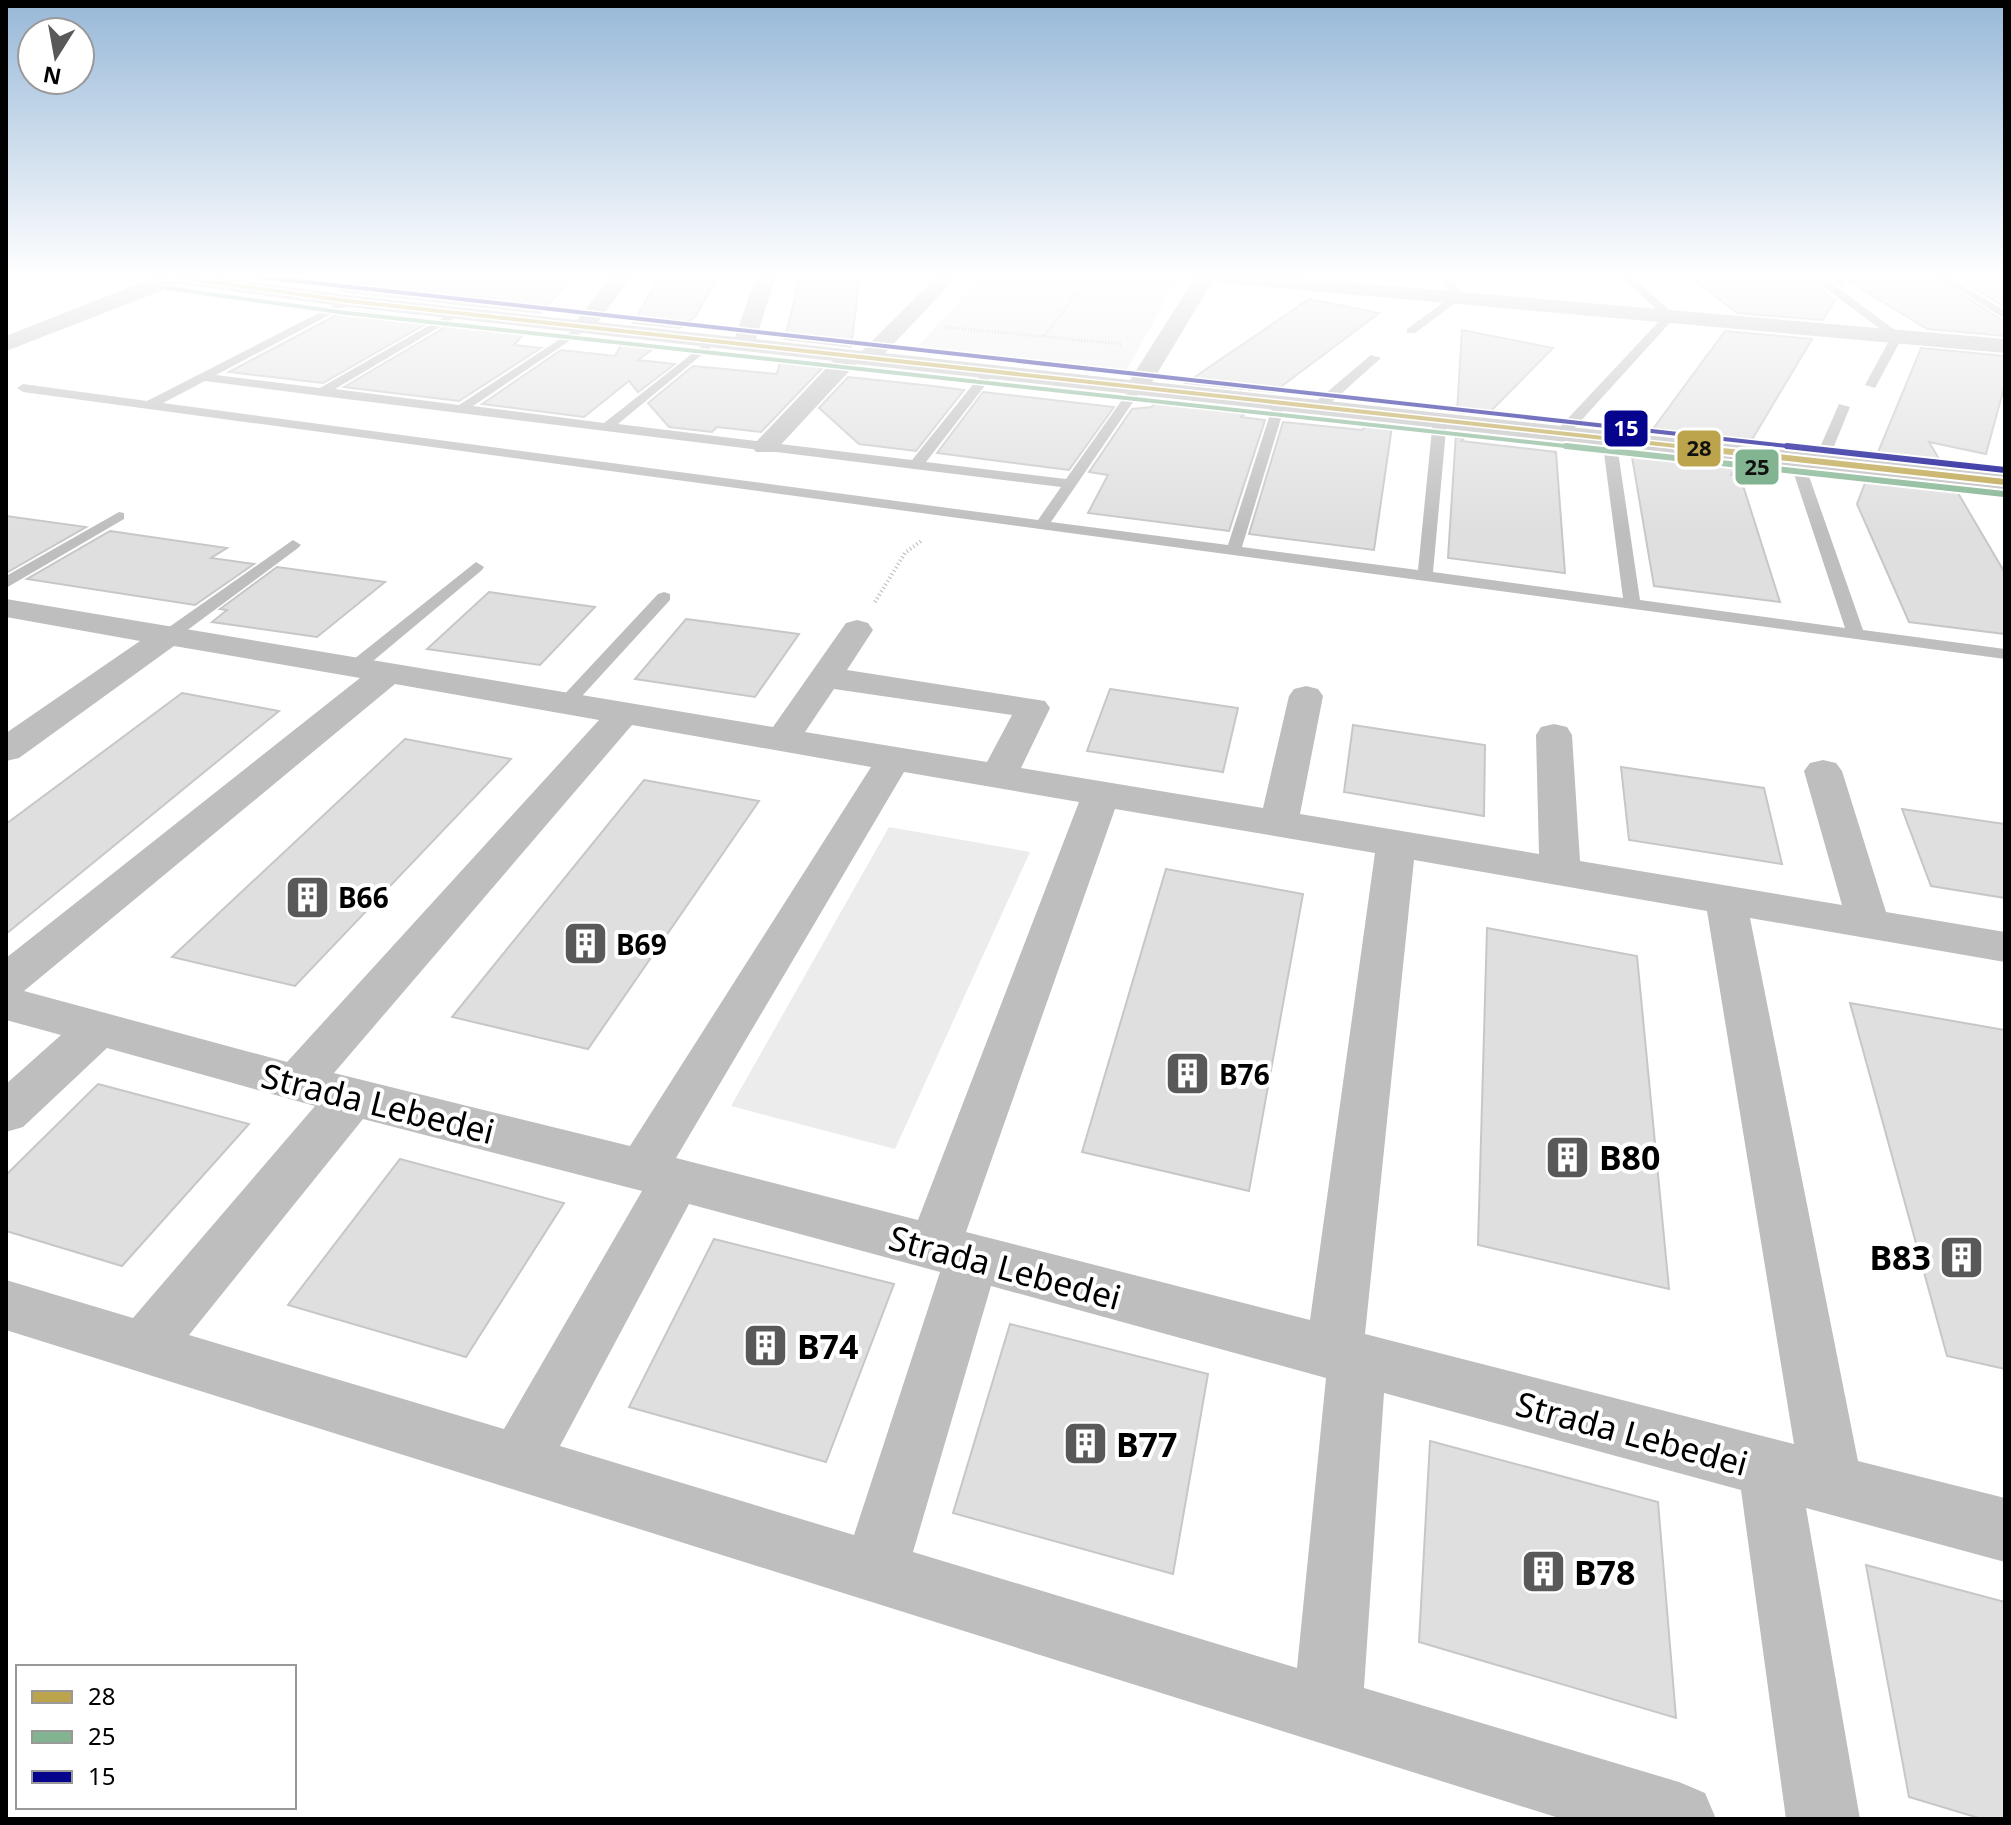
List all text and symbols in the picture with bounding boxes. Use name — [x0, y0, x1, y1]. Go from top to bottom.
north arrow — [16, 16, 96, 96]
text: N — [40, 60, 64, 93]
line badge: 15 — [1603, 409, 1649, 448]
text: 15 — [1613, 412, 1639, 442]
line badge: 28 — [1676, 429, 1722, 468]
text: 28 — [1686, 432, 1712, 462]
line badge: 25 — [1734, 448, 1780, 486]
text: 25 — [1744, 451, 1770, 481]
building icon: B66 — [283, 873, 331, 921]
place label: B66 — [338, 878, 389, 916]
building icon: B69 — [561, 920, 609, 968]
place label: B69 — [616, 925, 667, 963]
building icon: B76 — [1164, 1050, 1212, 1098]
street label: Strada Lebedei — [257, 1052, 499, 1154]
place label: B76 — [1219, 1055, 1270, 1093]
building icon: B80 — [1544, 1133, 1592, 1181]
place label: B80 — [1599, 1134, 1661, 1180]
street label: Strada Lebedei — [884, 1214, 1126, 1320]
building icon: B83 — [1938, 1233, 1986, 1281]
place label: B83 — [1869, 1234, 1931, 1280]
building icon: B74 — [742, 1322, 790, 1370]
place label: B74 — [797, 1323, 859, 1369]
street label: Strada Lebedei — [1511, 1380, 1753, 1486]
building icon: B77 — [1061, 1420, 1109, 1468]
place label: B77 — [1116, 1421, 1178, 1467]
building icon: B78 — [1519, 1548, 1567, 1596]
place label: B78 — [1574, 1549, 1636, 1595]
legend — [16, 1665, 296, 1809]
text: 28 — [88, 1679, 115, 1712]
text: 25 — [88, 1719, 115, 1752]
text: 15 — [88, 1759, 115, 1792]

